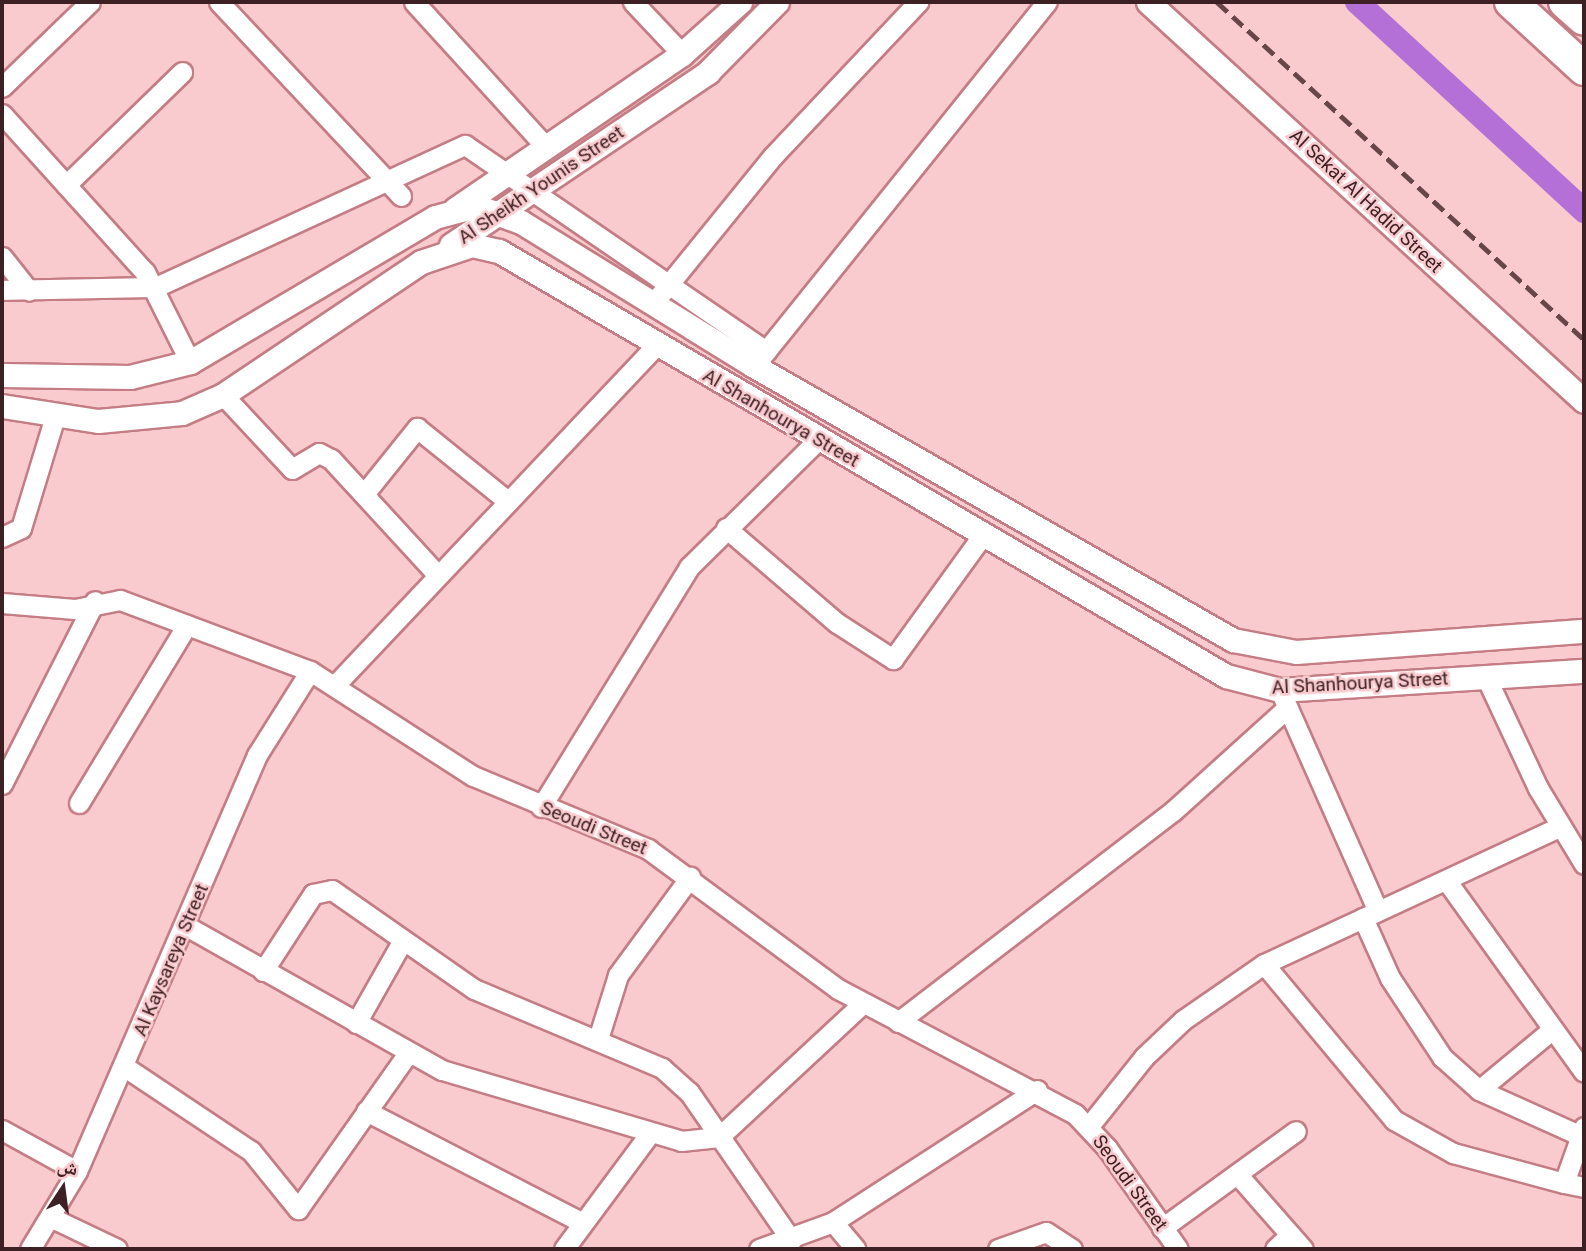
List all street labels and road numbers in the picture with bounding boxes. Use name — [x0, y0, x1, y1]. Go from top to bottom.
street label: Al Sheikh Younis Street — [454, 121, 628, 249]
street label: Al Sekat Al Hadid Street — [1285, 124, 1447, 278]
street label: Al Shanhourya Street — [699, 364, 863, 472]
street label: Al Shanhourya Street — [1271, 667, 1449, 699]
street label: Seoudi Street — [537, 796, 651, 860]
street label: Al Kaysareya Street — [129, 880, 213, 1040]
street label: Seoudi Street — [1088, 1131, 1172, 1235]

